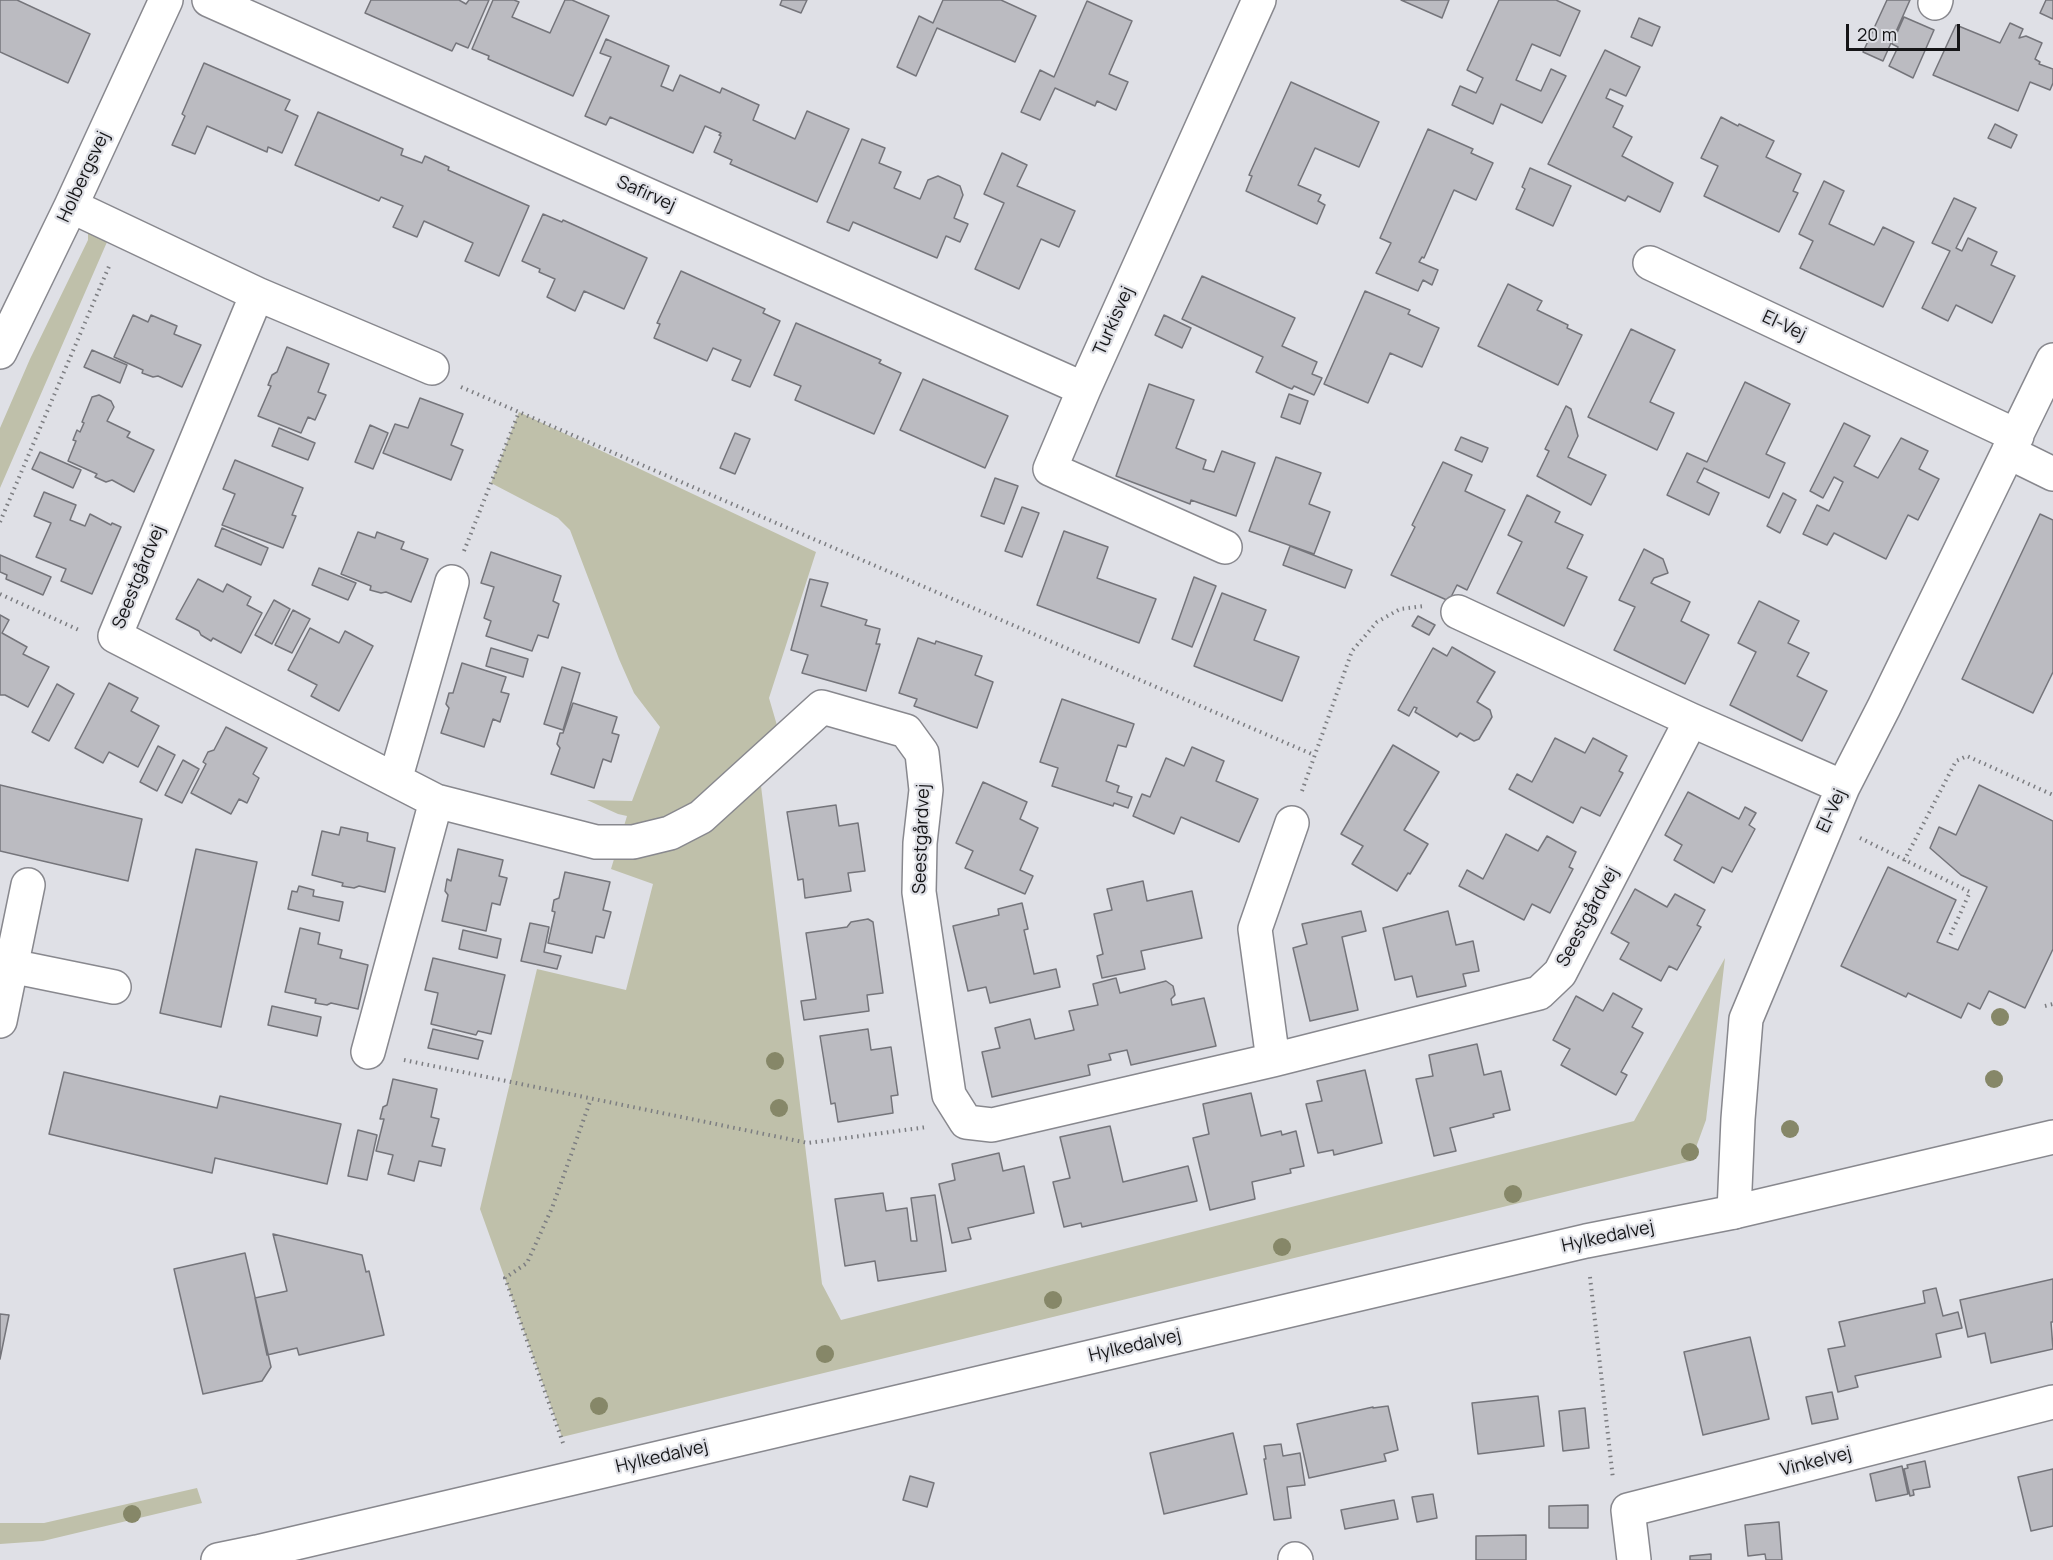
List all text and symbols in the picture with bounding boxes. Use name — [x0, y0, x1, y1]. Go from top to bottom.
scale bar — [1849, 12, 1963, 50]
text: 20 m — [1857, 22, 1897, 46]
street label: Holbergsvej — [53, 128, 115, 226]
street label: Safirvej — [613, 171, 679, 217]
street label: Turkisvej — [1089, 283, 1139, 359]
street label: El-Vej — [1759, 306, 1809, 346]
street label: Seestgårdvej — [108, 522, 170, 632]
street label: Seestgårdvej — [909, 784, 935, 894]
street label: El-Vej — [1813, 786, 1851, 836]
street label: Seestgårdvej — [1553, 863, 1623, 971]
street label: Hylkedalvej — [1560, 1217, 1656, 1257]
street label: Hylkedalvej — [1087, 1325, 1183, 1367]
street label: Hylkedalvej — [614, 1436, 710, 1478]
street label: Vinkelvej — [1778, 1443, 1854, 1481]

